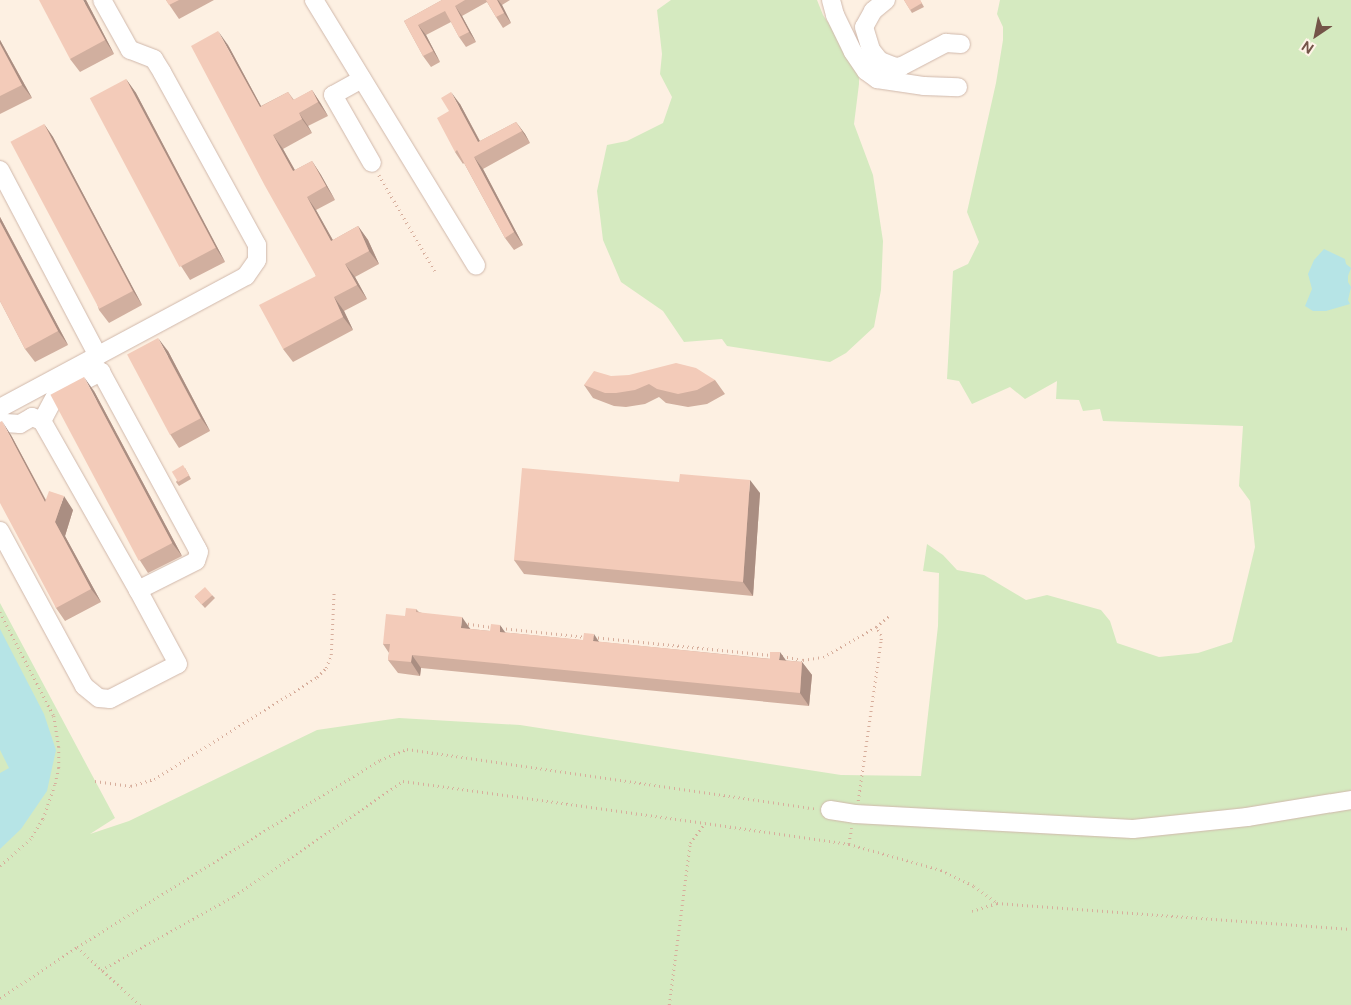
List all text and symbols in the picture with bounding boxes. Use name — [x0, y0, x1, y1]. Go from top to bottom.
north arrow — [1291, 10, 1341, 60]
text: N — [1299, 38, 1317, 57]

